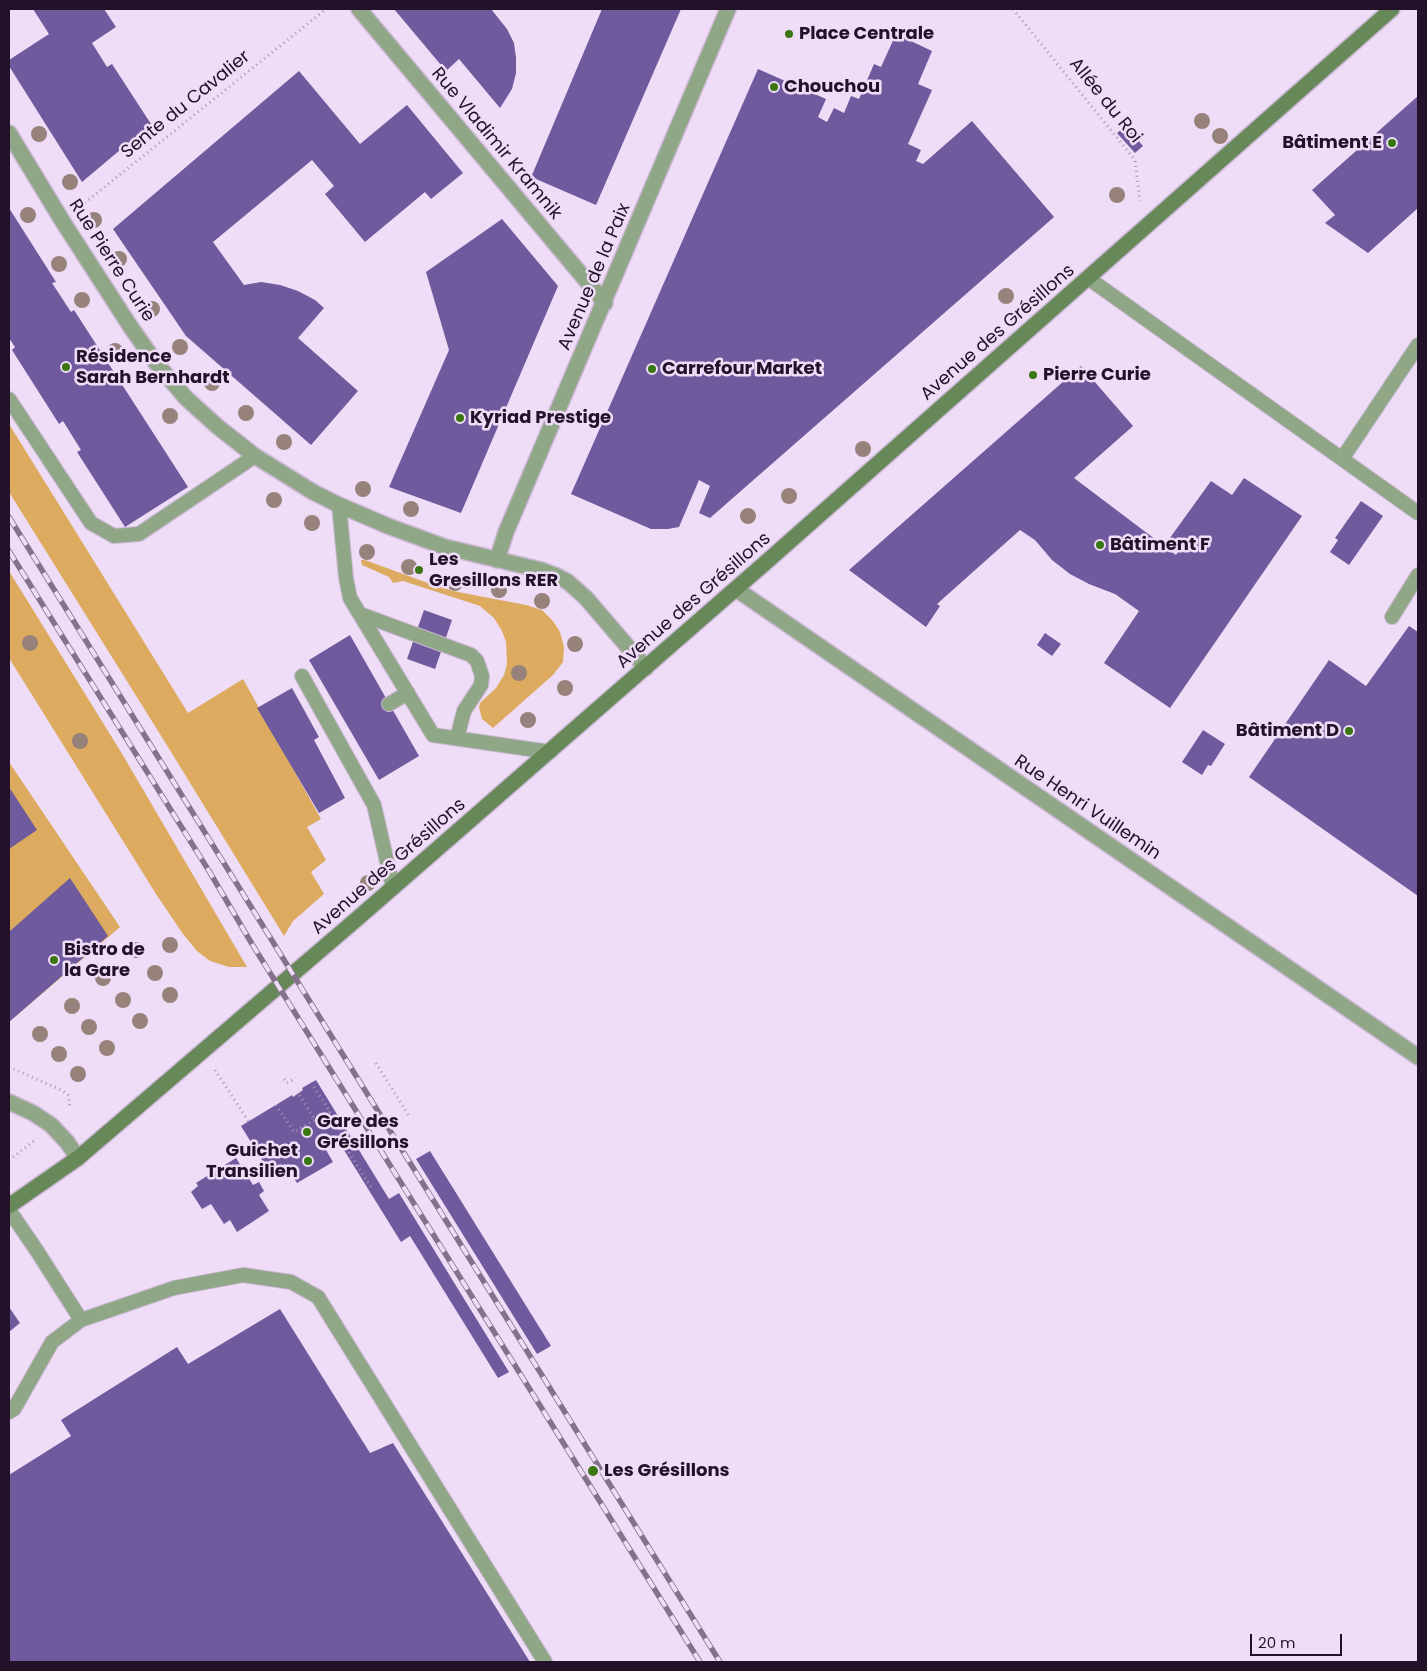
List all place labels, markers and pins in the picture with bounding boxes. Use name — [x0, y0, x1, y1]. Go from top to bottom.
place label: Place Centrale — [799, 23, 934, 45]
marker: Place Centrale — [783, 28, 795, 40]
place label: Chouchou — [784, 76, 880, 98]
marker: Chouchou — [768, 81, 780, 93]
place label: Bâtiment E — [1282, 132, 1382, 154]
marker: Bâtiment E — [1386, 137, 1398, 149]
place label: Résidence Sarah Bernhardt — [76, 346, 230, 388]
place label: Carrefour Market — [662, 358, 822, 380]
marker: Résidence Sarah Bernhardt — [60, 361, 72, 373]
marker: Carrefour Market — [646, 363, 658, 375]
place label: Pierre Curie — [1043, 364, 1151, 386]
marker: Pierre Curie — [1027, 369, 1039, 381]
place label: Kyriad Prestige — [470, 407, 611, 429]
marker: Kyriad Prestige — [454, 412, 466, 424]
place label: Bâtiment F — [1110, 534, 1210, 556]
marker: Bâtiment F — [1094, 539, 1106, 551]
place label: Les Gresillons RER — [429, 549, 558, 592]
marker: Les Gresillons RER — [413, 564, 425, 576]
place label: Bâtiment D — [1236, 720, 1339, 742]
marker: Bâtiment D — [1343, 725, 1355, 737]
place label: Bistro de la Gare — [64, 939, 145, 982]
marker: Bistro de la Gare — [48, 954, 60, 966]
place label: Gare des Grésillons — [317, 1111, 409, 1154]
marker: Gare des Grésillons — [301, 1126, 313, 1138]
place label: Guichet Transilien — [206, 1140, 298, 1182]
marker: Guichet Transilien — [302, 1155, 314, 1167]
place label: Les Grésillons — [604, 1460, 730, 1482]
marker: Les Grésillons — [586, 1464, 600, 1478]

